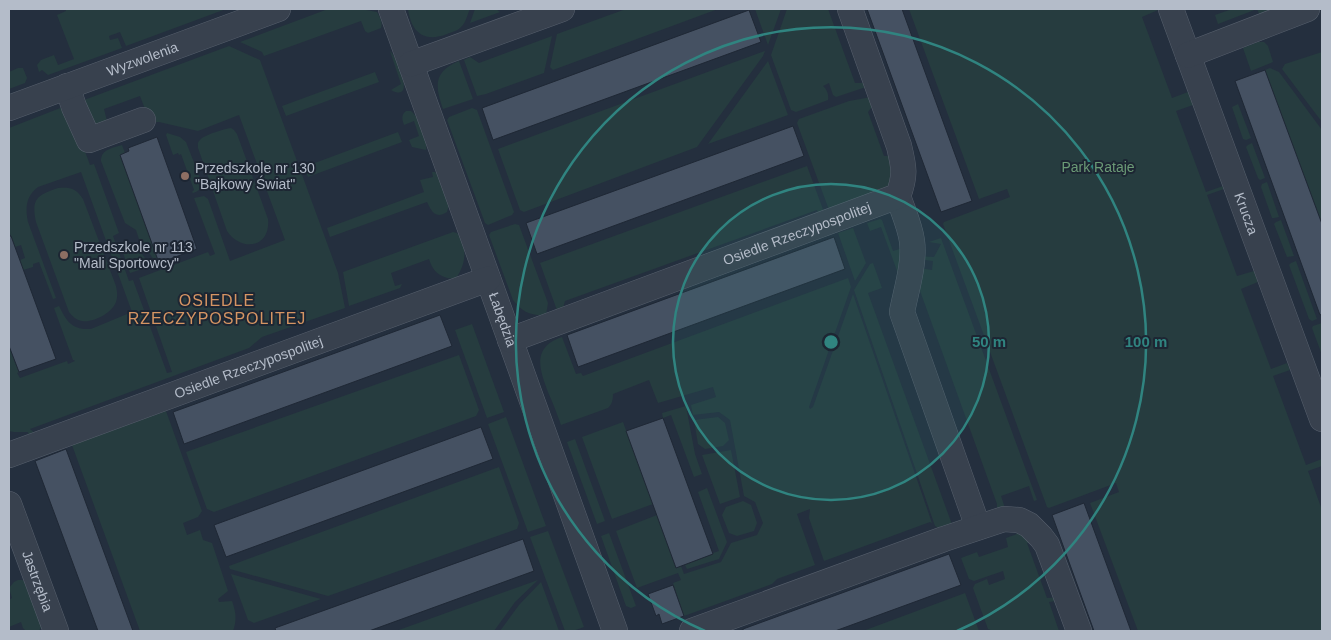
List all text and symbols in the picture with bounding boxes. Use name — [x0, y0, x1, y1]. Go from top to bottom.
street label: Wyzwolenia — [104, 38, 180, 79]
park label: Park Rataje — [1061, 159, 1135, 175]
place label: Przedszkole nr 130 "Bajkowy Świat" — [195, 160, 315, 192]
marker: Przedszkole nr 130 "Bajkowy Świat" — [179, 170, 191, 182]
street label: Krucza — [1231, 190, 1261, 237]
street label: Osiedle Rzeczypospolitej — [721, 199, 873, 268]
place label: Przedszkole nr 113 "Mali Sportowcy" — [74, 239, 193, 271]
marker: Przedszkole nr 113 "Mali Sportowcy" — [58, 249, 70, 261]
street label: Łabędzia — [486, 290, 520, 349]
district label: OSIEDLE RZECZYPOSPOLITEJ — [128, 292, 306, 327]
street label: Osiedle Rzeczypospolitej — [172, 333, 325, 402]
centre of rings — [822, 333, 840, 351]
text: 50 m — [972, 333, 1006, 350]
text: 100 m — [1125, 333, 1167, 350]
street label: Jastrzębia — [19, 548, 56, 614]

